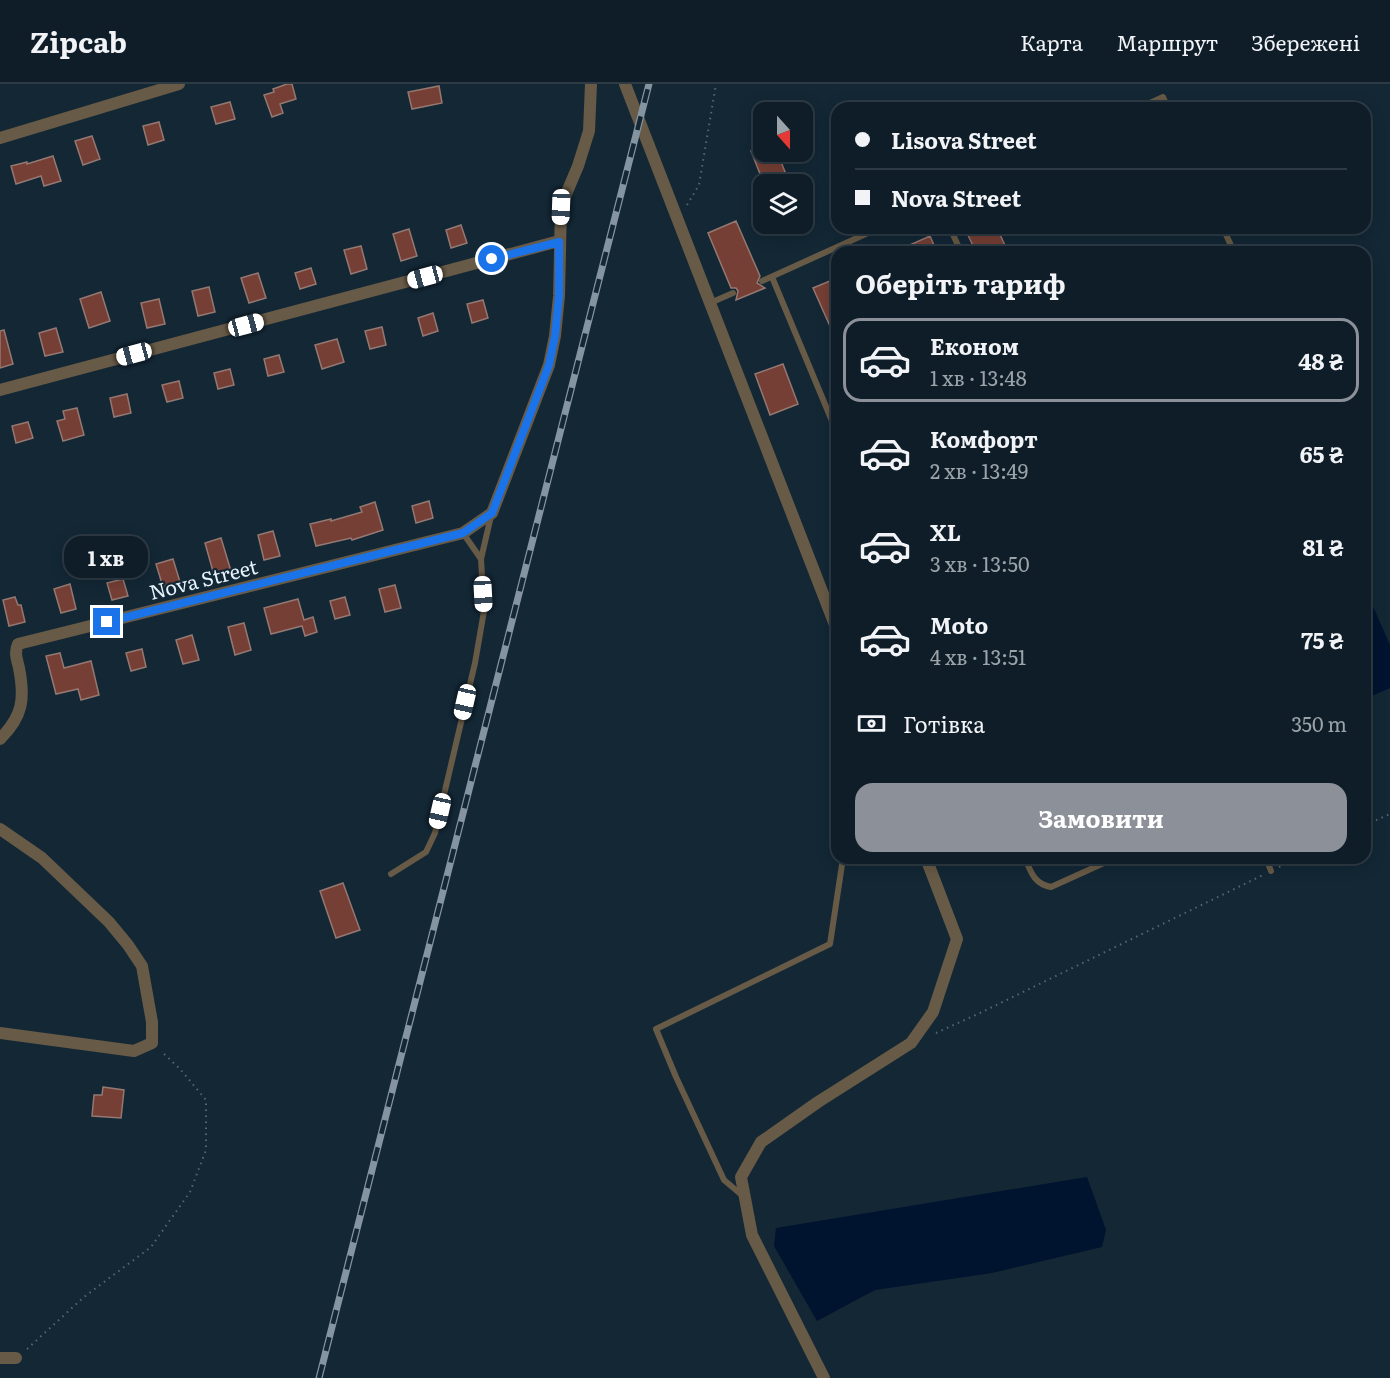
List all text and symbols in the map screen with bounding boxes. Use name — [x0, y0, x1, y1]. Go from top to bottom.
text: Zipcab — [30, 20, 127, 62]
text: Карта — [1020, 26, 1083, 57]
text: Маршрут — [1116, 26, 1218, 57]
text: Збережені — [1251, 26, 1360, 57]
north arrow — [753, 102, 813, 162]
map controls — [753, 102, 813, 234]
text: Lisova Street — [891, 123, 1037, 156]
button: layers — [753, 174, 813, 234]
text: Nova Street — [891, 181, 1021, 214]
car — [551, 189, 571, 225]
route start — [478, 245, 505, 272]
text: Оберіть тариф — [855, 262, 1066, 302]
car — [405, 264, 445, 290]
car — [226, 312, 266, 338]
text: Економ — [930, 329, 1019, 362]
icon: car — [858, 333, 912, 387]
car — [114, 341, 154, 367]
text: 48 ₴ — [1298, 344, 1344, 377]
text: 1 хв · 13:48 — [930, 362, 1027, 392]
text: Комфорт — [930, 422, 1038, 455]
icon: car — [858, 426, 912, 480]
text: 65 ₴ — [1300, 437, 1344, 470]
text: 2 хв · 13:49 — [930, 455, 1028, 485]
text: XL — [930, 515, 961, 548]
icon: car — [858, 519, 912, 573]
text: 81 ₴ — [1302, 530, 1344, 563]
callout: 1 хв — [65, 535, 149, 577]
text: 1 хв — [88, 542, 124, 572]
text: 3 хв · 13:50 — [930, 548, 1029, 578]
street label: Nova Street — [146, 550, 260, 606]
car — [473, 576, 493, 612]
route end — [93, 608, 120, 635]
text: Moto — [930, 608, 988, 641]
icon: car — [858, 612, 912, 666]
text: 75 ₴ — [1301, 623, 1344, 656]
text: 4 хв · 13:51 — [930, 641, 1026, 671]
car — [452, 682, 478, 722]
icon: cash — [855, 707, 888, 740]
text: Готівка — [903, 707, 985, 740]
text: 350 m — [1291, 708, 1347, 738]
button: Замовити — [855, 783, 1347, 852]
car — [427, 791, 453, 831]

